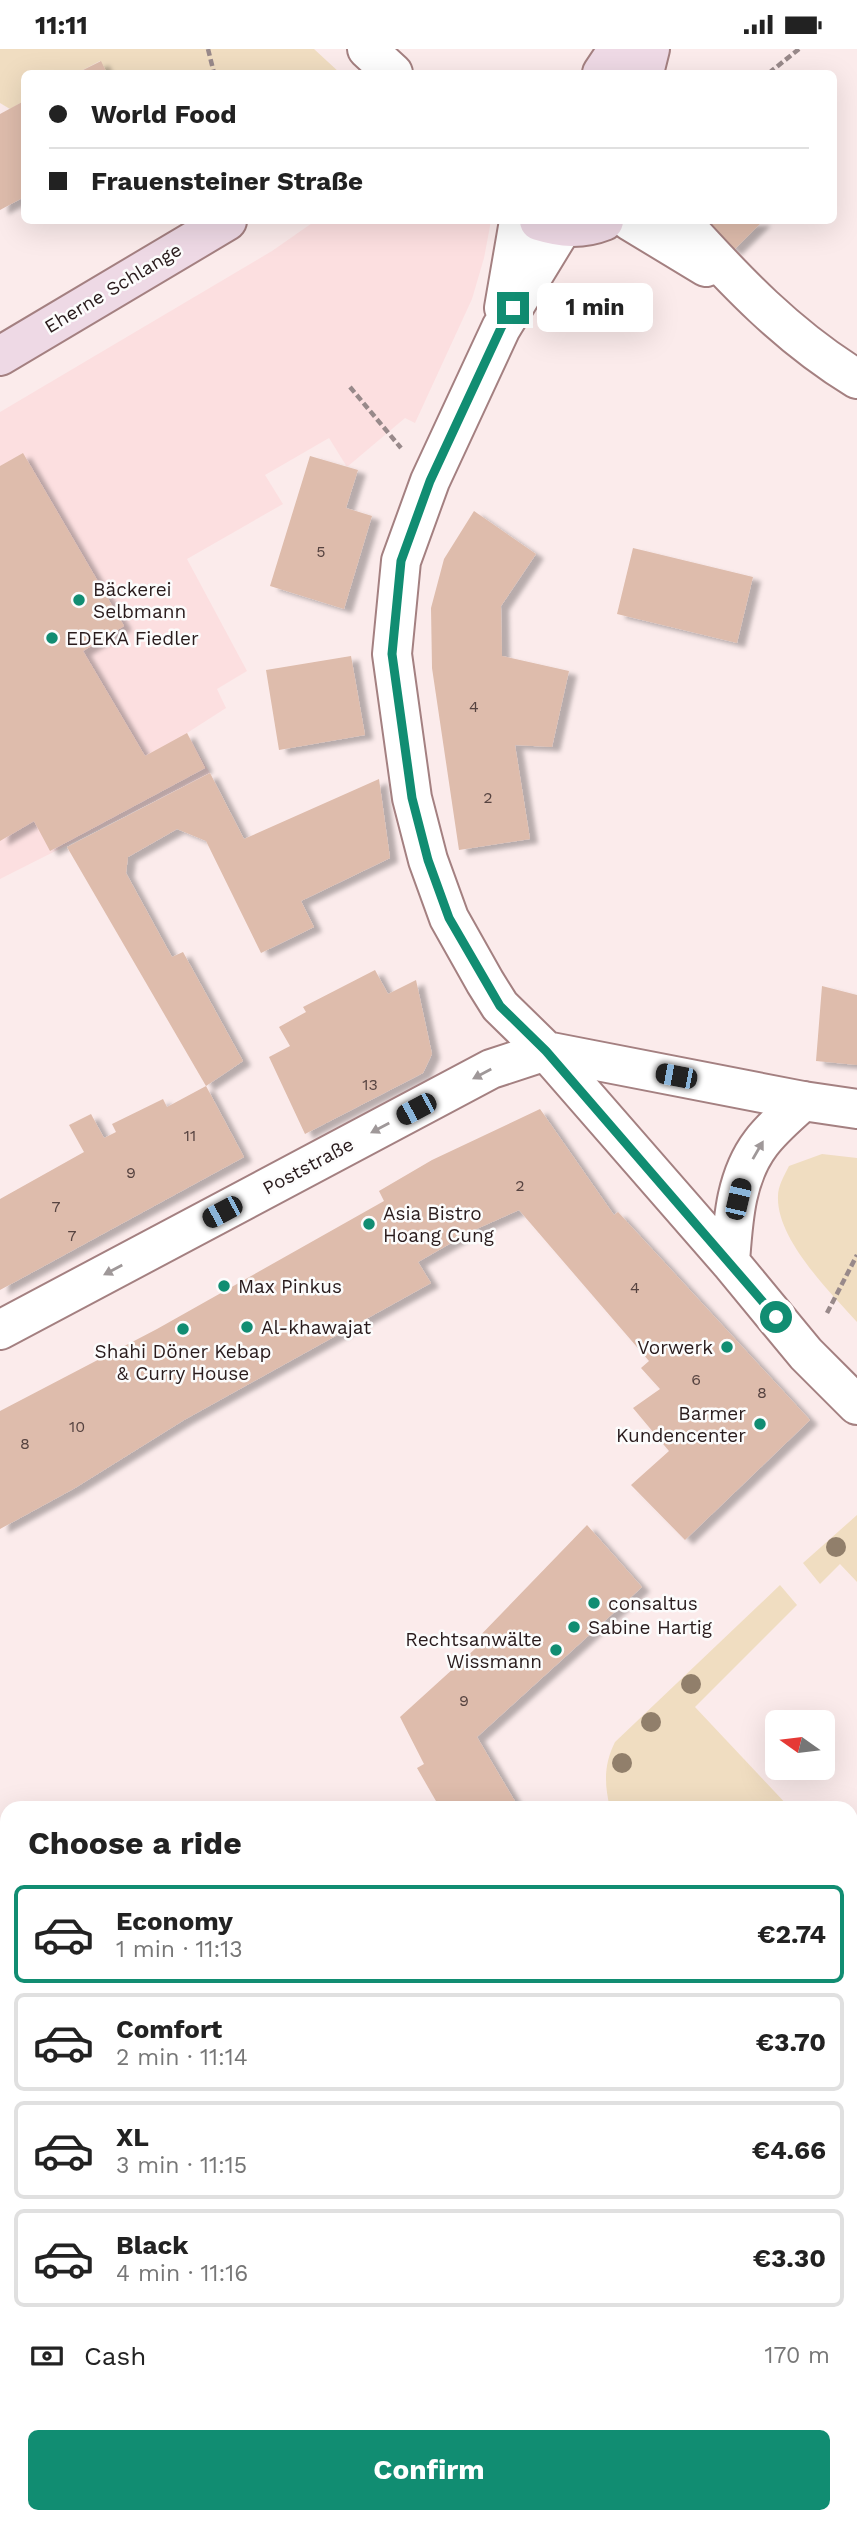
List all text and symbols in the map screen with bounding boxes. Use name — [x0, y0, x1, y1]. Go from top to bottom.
text: 11:11 — [35, 10, 88, 40]
text: World Food — [91, 99, 237, 129]
text: Frauensteiner Straße — [91, 166, 363, 196]
street label: Eherne Schlange — [40, 238, 186, 338]
callout: 1 min — [538, 283, 653, 333]
route end — [497, 292, 529, 324]
text: 1 min — [565, 294, 625, 321]
house number: 5 — [316, 542, 326, 561]
place label: Bäckerei Selbmann — [93, 578, 186, 623]
marker: Bäckerei Selbmann — [71, 592, 87, 608]
place label: EDEKA Fiedler — [66, 627, 199, 650]
marker: EDEKA Fiedler — [44, 630, 60, 646]
house number: 4 — [469, 697, 479, 716]
house number: 2 — [483, 788, 493, 807]
car — [654, 1062, 699, 1090]
one-way arrow — [472, 1068, 491, 1080]
house number: 13 — [362, 1075, 378, 1094]
car — [393, 1090, 440, 1128]
one-way arrow — [370, 1122, 390, 1134]
house number: 11 — [184, 1126, 196, 1145]
street label: Poststraße — [259, 1132, 357, 1200]
one-way arrow — [752, 1141, 764, 1160]
house number: 9 — [126, 1163, 136, 1182]
house number: 2 — [515, 1176, 525, 1195]
car — [724, 1176, 753, 1222]
car — [199, 1193, 246, 1231]
house number: 7 — [52, 1197, 61, 1216]
place label: Asia Bistro Hoang Cung — [383, 1202, 495, 1247]
marker: Asia Bistro Hoang Cung — [361, 1216, 377, 1232]
house number: 7 — [68, 1226, 77, 1245]
one-way arrow — [103, 1264, 122, 1276]
place label: Max Pinkus — [238, 1275, 342, 1298]
marker: Max Pinkus — [216, 1278, 232, 1294]
house number: 4 — [630, 1278, 640, 1297]
route start — [760, 1301, 792, 1333]
place label: Al-khawajat — [261, 1316, 371, 1339]
marker: Al-khawajat — [239, 1319, 255, 1335]
marker: Shahi Döner Kebap & Curry House — [175, 1321, 191, 1337]
place label: Vorwerk — [637, 1336, 713, 1359]
marker: Vorwerk — [719, 1339, 735, 1355]
place label: Shahi Döner Kebap & Curry House — [95, 1340, 271, 1385]
house number: 6 — [691, 1370, 701, 1389]
house number: 8 — [757, 1383, 767, 1402]
place label: Barmer Kundencenter — [616, 1402, 746, 1447]
marker: Barmer Kundencenter — [752, 1416, 768, 1432]
house number: 10 — [69, 1417, 85, 1436]
house number: 8 — [20, 1434, 30, 1453]
place label: consaltus — [608, 1592, 698, 1615]
marker: consaltus — [586, 1595, 602, 1611]
place label: Sabine Hartig — [588, 1616, 713, 1639]
marker: Sabine Hartig — [566, 1619, 582, 1635]
place label: Rechtsanwälte Wissmann — [405, 1628, 542, 1673]
marker: Rechtsanwälte Wissmann — [548, 1642, 564, 1658]
house number: 9 — [459, 1691, 469, 1710]
north arrow — [765, 1710, 835, 1780]
map controls — [765, 1710, 835, 1780]
text: Choose a ride — [28, 1824, 242, 1862]
icon: car — [32, 1903, 95, 1966]
text: Economy — [116, 1906, 233, 1936]
text: €2.74 — [757, 1919, 826, 1949]
text: 1 min · 11:13 — [116, 1936, 243, 1963]
icon: car — [32, 2011, 95, 2074]
text: Comfort — [116, 2014, 222, 2044]
text: €3.70 — [756, 2027, 826, 2057]
text: 2 min · 11:14 — [116, 2044, 248, 2071]
icon: car — [32, 2119, 95, 2182]
text: XL — [116, 2122, 149, 2152]
text: €4.66 — [752, 2135, 826, 2165]
text: 3 min · 11:15 — [116, 2152, 247, 2179]
icon: car — [32, 2227, 95, 2290]
text: Black — [116, 2230, 188, 2260]
text: €3.30 — [753, 2243, 826, 2273]
text: 4 min · 11:16 — [116, 2260, 248, 2287]
icon: cash — [28, 2337, 66, 2375]
text: Cash — [84, 2341, 146, 2371]
text: 170 m — [765, 2342, 830, 2369]
button: Confirm — [28, 2430, 830, 2510]

